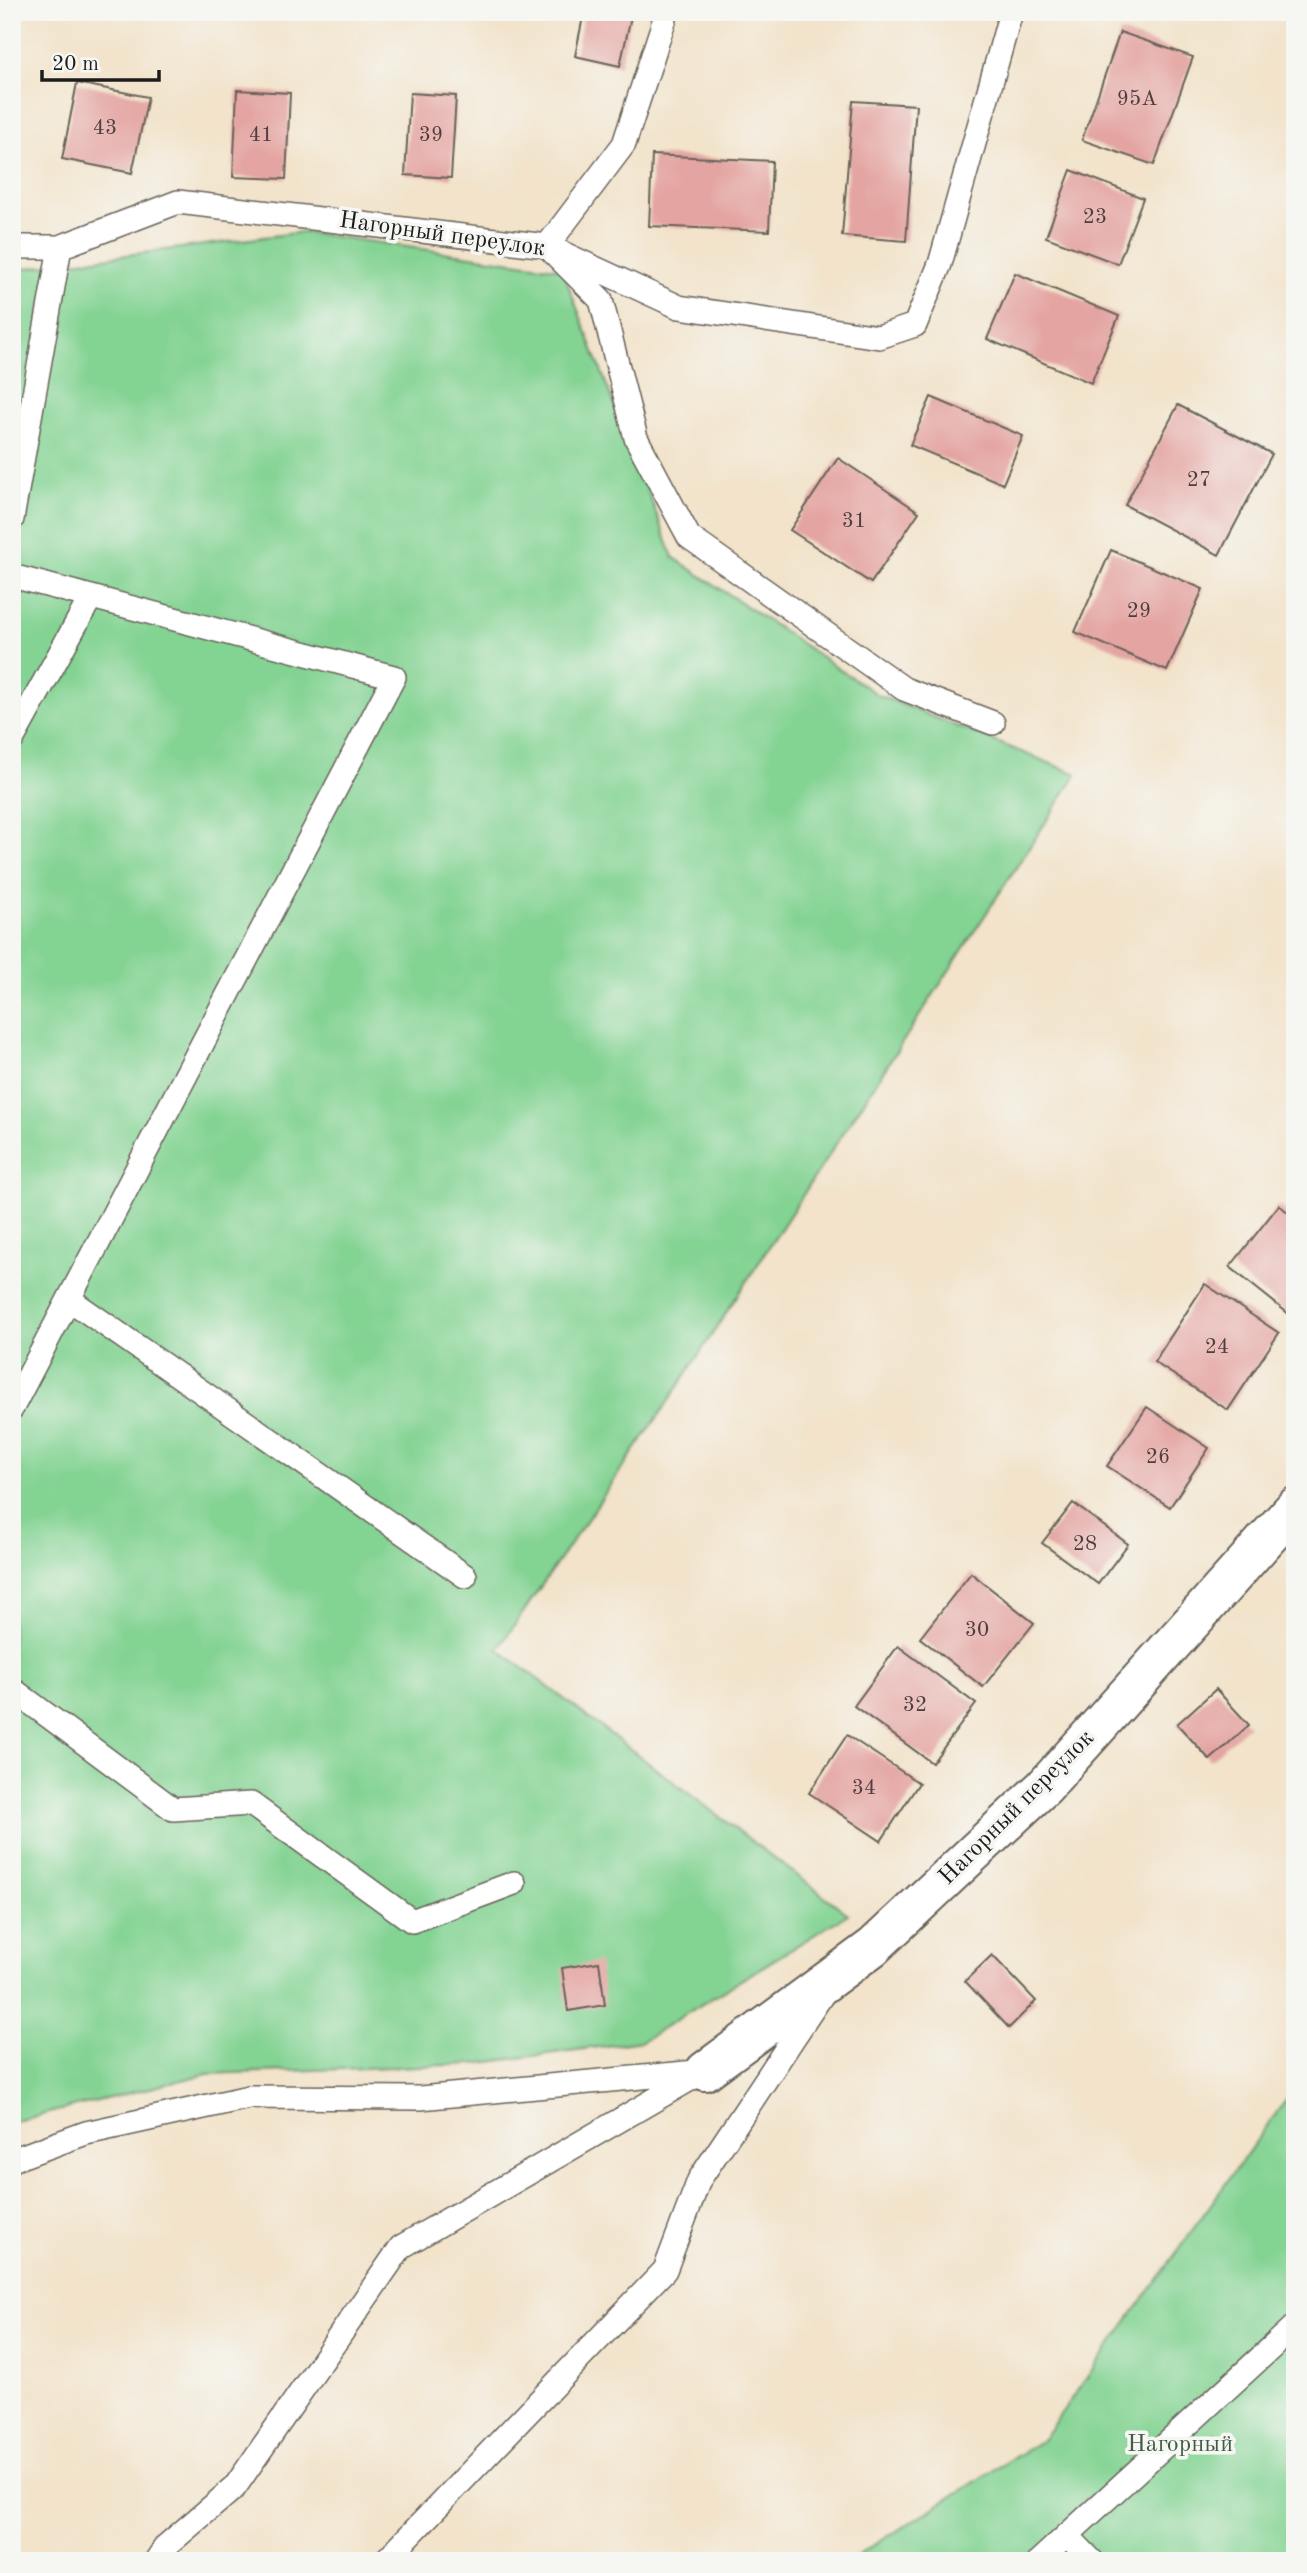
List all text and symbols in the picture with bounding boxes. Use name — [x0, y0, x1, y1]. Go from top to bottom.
scale bar — [42, 38, 159, 82]
text: 20 m — [52, 54, 99, 75]
house number: 95А — [1117, 89, 1157, 110]
house number: 43 — [93, 118, 117, 139]
house number: 41 — [249, 125, 273, 146]
house number: 39 — [419, 125, 443, 146]
house number: 23 — [1083, 207, 1107, 228]
street label: Нагорный переулок — [337, 209, 547, 261]
house number: 27 — [1187, 470, 1211, 491]
house number: 31 — [842, 511, 866, 532]
house number: 29 — [1127, 601, 1151, 622]
house number: 24 — [1205, 1337, 1229, 1358]
house number: 26 — [1146, 1447, 1170, 1468]
house number: 28 — [1073, 1534, 1097, 1555]
house number: 30 — [965, 1620, 989, 1641]
house number: 32 — [903, 1695, 927, 1716]
street label: Нагорный переулок — [935, 1726, 1099, 1890]
house number: 34 — [852, 1778, 876, 1799]
park label: Нагорный — [1127, 2433, 1233, 2457]

